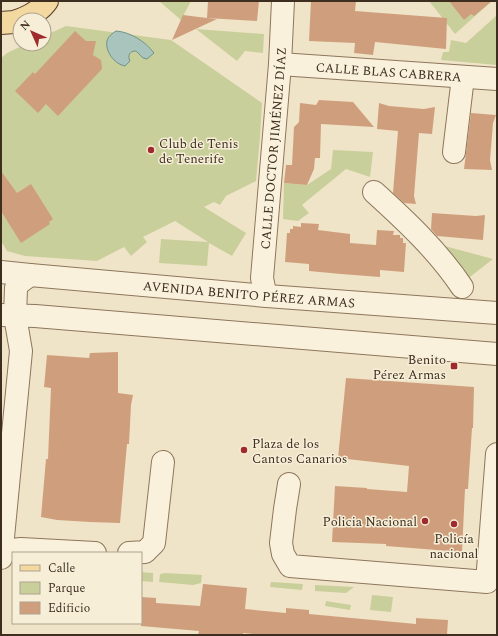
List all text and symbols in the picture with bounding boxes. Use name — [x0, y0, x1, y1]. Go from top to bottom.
north arrow — [12, 12, 52, 52]
text: N — [16, 16, 34, 34]
street label: CALLE DOCTOR JIMÉNEZ DÍAZ — [255, 47, 292, 250]
street label: CALLE BLAS CABRERA — [315, 57, 463, 88]
place label: Club de Tenis de Tenerife — [159, 134, 238, 169]
marker: Club de Tenis de Tenerife — [146, 145, 156, 155]
street label: AVENIDA BENITO PÉREZ ARMAS — [142, 276, 356, 313]
place label: Benito Pérez Armas — [373, 350, 446, 385]
marker: Benito Pérez Armas — [449, 361, 459, 371]
place label: Plaza de los Cantos Canarios — [252, 434, 347, 469]
marker: Plaza de los Cantos Canarios — [239, 445, 249, 455]
place label: Policia Nacional — [323, 512, 417, 532]
marker: Policia Nacional — [420, 516, 430, 526]
marker: Policía nacional — [449, 519, 459, 529]
place label: Policía nacional — [430, 529, 479, 564]
legend — [12, 552, 142, 624]
text: Calle — [48, 559, 76, 578]
text: Parque — [48, 579, 85, 598]
text: Edificio — [48, 599, 90, 618]

